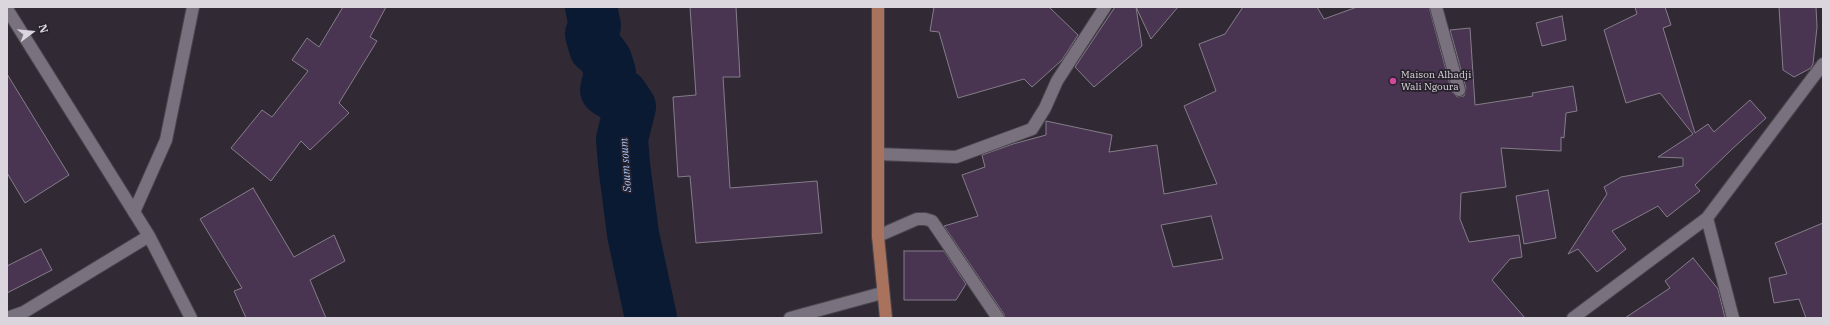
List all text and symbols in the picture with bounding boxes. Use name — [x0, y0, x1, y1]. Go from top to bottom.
north arrow — [12, 12, 52, 52]
text: N — [36, 23, 51, 35]
place label: Maison Alhadji Wali Ngoura — [1401, 69, 1471, 92]
marker: Maison Alhadji Wali Ngoura — [1388, 76, 1398, 86]
water label: Soum soum — [618, 137, 634, 193]

